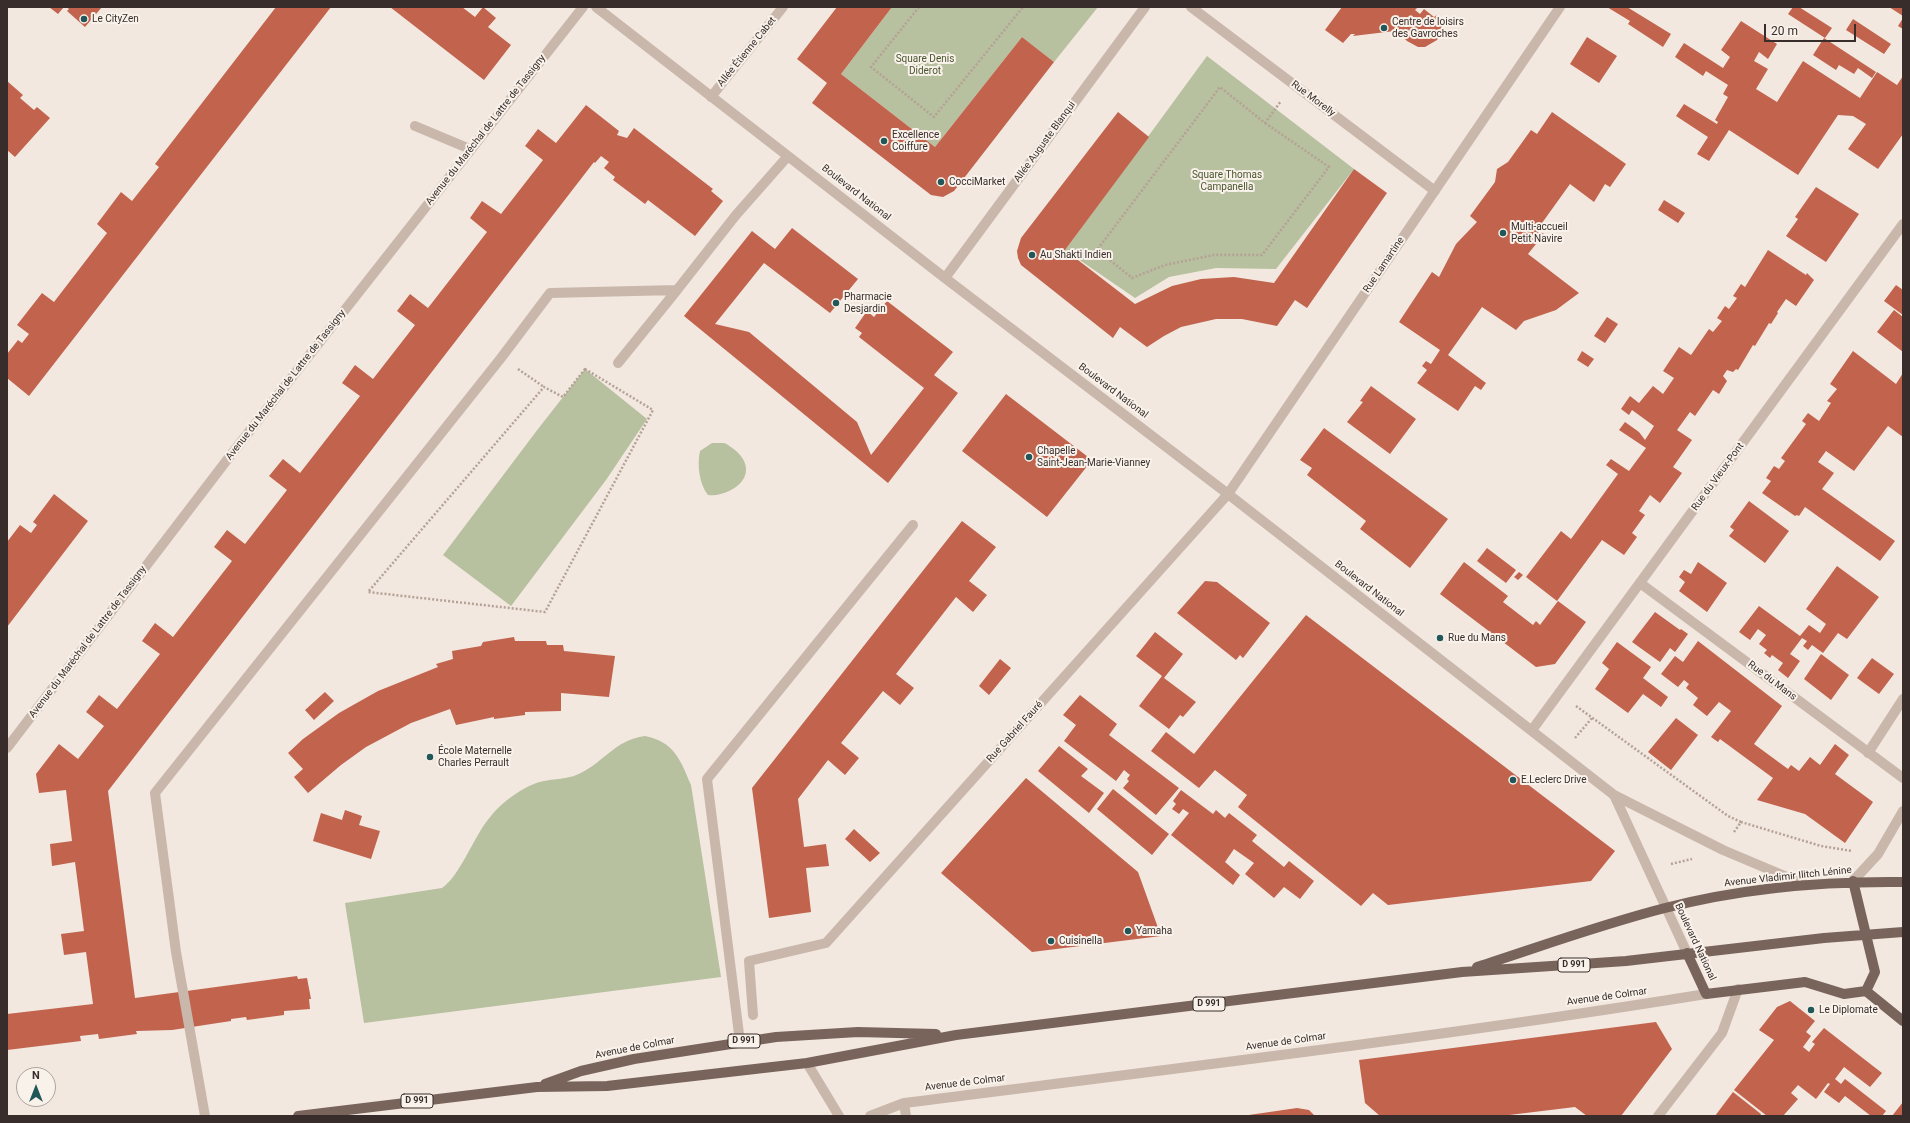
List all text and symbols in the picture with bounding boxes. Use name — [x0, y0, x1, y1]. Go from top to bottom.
place label: Le CityZen — [92, 13, 139, 25]
marker: Le CityZen — [79, 14, 89, 24]
street label: Allée Étienne Cabet — [715, 15, 779, 89]
place label: Centre de loisirs des Gavroches — [1392, 16, 1464, 40]
scale bar — [1766, 16, 1858, 42]
marker: Centre de loisirs des Gavroches — [1379, 23, 1389, 33]
text: 20 m — [1771, 24, 1798, 38]
street label: Avenue du Maréchal de Lattre de Tassigny — [424, 52, 548, 208]
park label: Square Denis Diderot — [896, 53, 954, 76]
street label: Rue Morelly — [1289, 79, 1337, 119]
street label: Allée Auguste Blanqui — [1012, 99, 1078, 185]
place label: Excellence Coiffure — [892, 129, 939, 152]
marker: Excellence Coiffure — [879, 136, 889, 146]
street label: Boulevard National — [819, 162, 893, 224]
park label: Square Thomas Campanella — [1192, 169, 1262, 192]
place label: CocciMarket — [949, 176, 1005, 188]
marker: CocciMarket — [936, 177, 946, 187]
place label: Multi-accueil Petit Navire — [1511, 221, 1568, 244]
marker: Multi-accueil Petit Navire — [1498, 228, 1508, 238]
street label: Rue Lamartine — [1361, 235, 1407, 295]
place label: Au Shakti Indien — [1040, 249, 1112, 261]
marker: Au Shakti Indien — [1027, 250, 1037, 260]
place label: Pharmacie Desjardin — [844, 291, 892, 314]
marker: Pharmacie Desjardin — [831, 298, 841, 308]
street label: Avenue du Maréchal de Lattre de Tassigny — [224, 307, 348, 463]
street label: Boulevard National — [1076, 361, 1150, 421]
street label: Rue du Vieux-Pont — [1689, 441, 1747, 513]
place label: Chapelle Saint-Jean-Marie-Vianney — [1037, 445, 1150, 468]
marker: Chapelle Saint-Jean-Marie-Vianney — [1024, 452, 1034, 462]
street label: Boulevard National — [1332, 558, 1406, 620]
street label: Avenue du Maréchal de Lattre de Tassigny — [27, 564, 149, 720]
place label: Rue du Mans — [1448, 632, 1506, 644]
marker: Rue du Mans — [1435, 633, 1445, 643]
street label: Rue du Mans — [1745, 659, 1799, 703]
street label: Rue Gabriel Fauré — [984, 699, 1046, 765]
place label: École Maternelle Charles Perrault — [438, 745, 512, 768]
marker: École Maternelle Charles Perrault — [425, 752, 435, 762]
place label: E.Leclerc Drive — [1521, 774, 1586, 786]
marker: E.Leclerc Drive — [1508, 775, 1518, 785]
street label: Avenue Vladimir Ilitch Lénine — [1724, 864, 1852, 890]
street label: Boulevard National — [1672, 901, 1718, 983]
place label: Yamaha — [1136, 925, 1172, 937]
marker: Yamaha — [1123, 926, 1133, 936]
place label: Cuisinella — [1059, 935, 1102, 947]
marker: Cuisinella — [1046, 936, 1056, 946]
road number: D 991 — [1558, 958, 1590, 972]
street label: Avenue de Colmar — [1566, 985, 1648, 1009]
road number: D 991 — [1193, 997, 1225, 1011]
place label: Le Diplomate — [1819, 1004, 1878, 1016]
marker: Le Diplomate — [1806, 1005, 1816, 1015]
street label: Avenue de Colmar — [1245, 1030, 1327, 1054]
street label: Avenue de Colmar — [594, 1034, 676, 1062]
road number: D 991 — [728, 1034, 760, 1048]
north arrow — [16, 1067, 56, 1107]
text: N — [32, 1069, 40, 1082]
street label: Avenue de Colmar — [924, 1072, 1006, 1094]
road number: D 991 — [401, 1094, 433, 1108]

